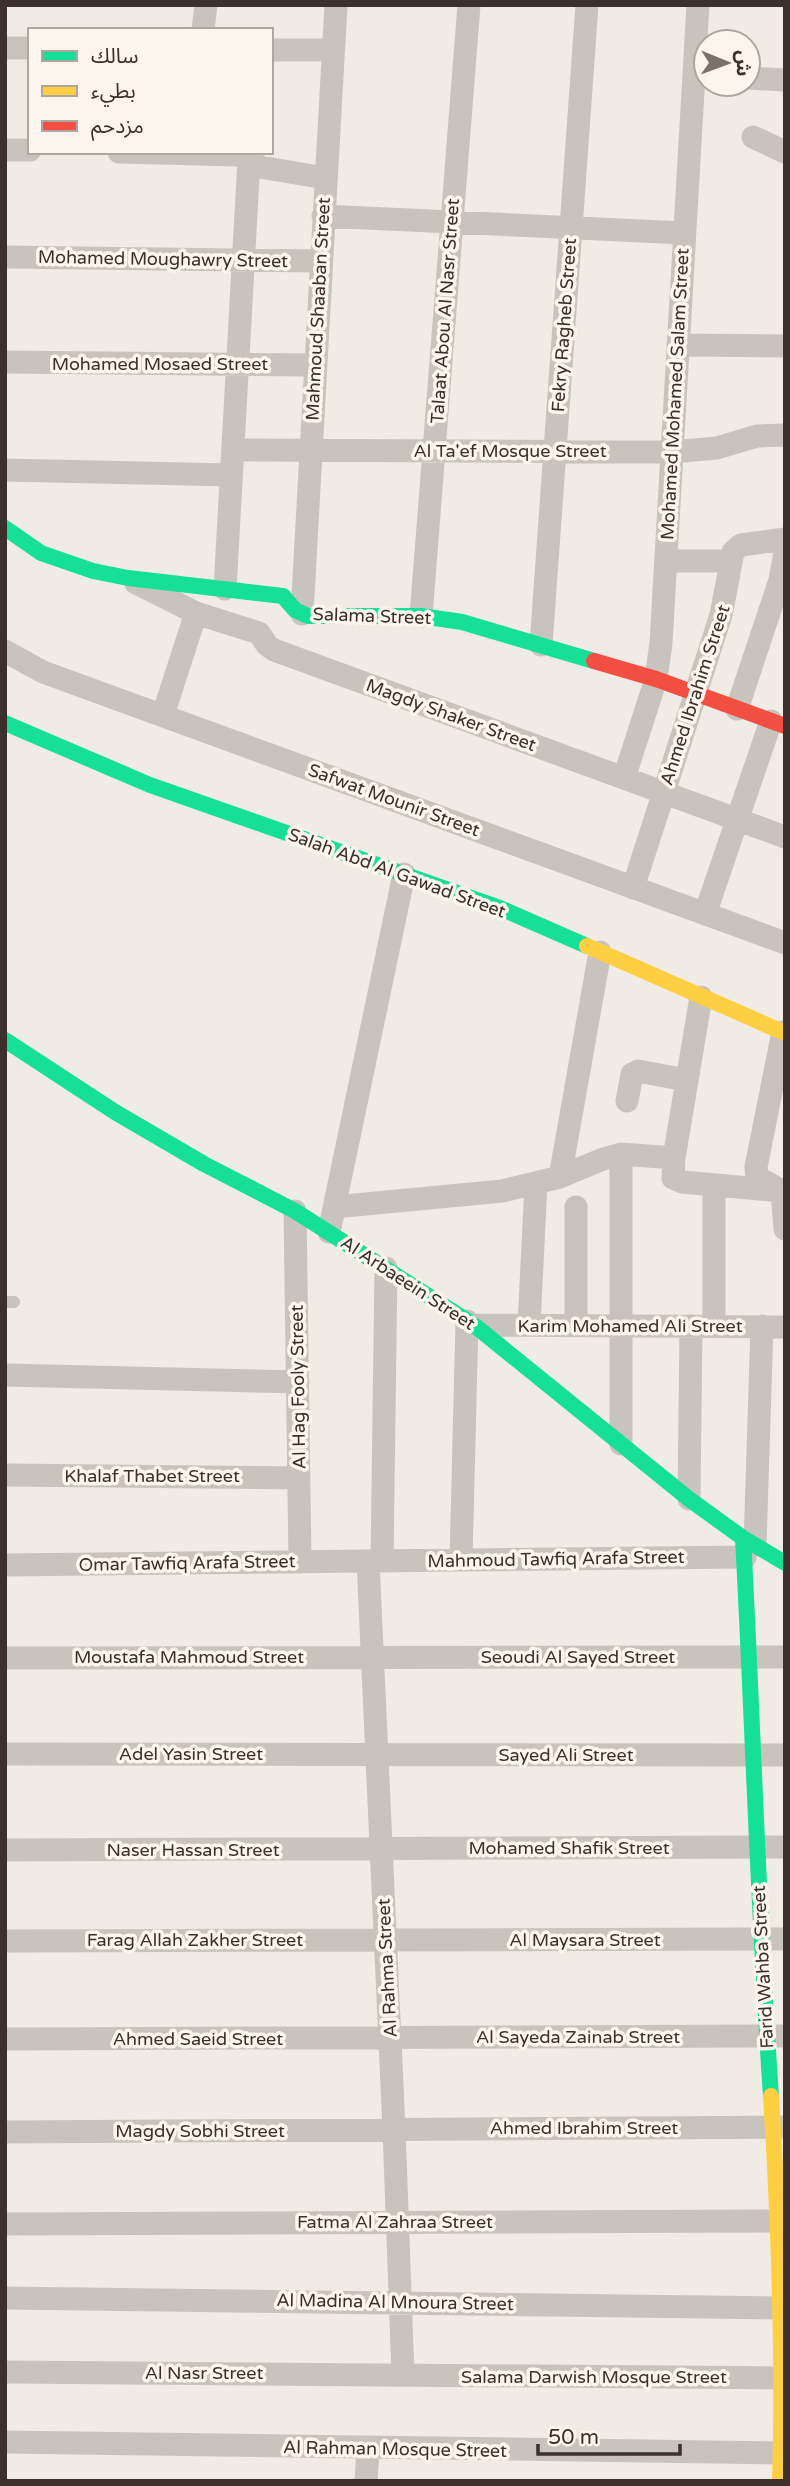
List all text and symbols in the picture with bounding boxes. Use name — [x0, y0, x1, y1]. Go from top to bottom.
legend — [28, 28, 273, 154]
north arrow — [692, 28, 762, 98]
text: سالك — [91, 44, 138, 69]
text: ش — [732, 50, 754, 76]
text: بطيء — [91, 79, 136, 107]
text: مزدحم — [91, 114, 144, 141]
street label: Mahmoud Shaaban Street — [301, 197, 335, 421]
street label: Talaat Abou Al Nasr Street — [426, 198, 464, 424]
street label: Fekry Ragheb Street — [547, 237, 581, 413]
street label: Mohamed Moughawry Street — [38, 246, 288, 272]
street label: Mohamed Mohamed Salam Street — [656, 247, 694, 541]
street label: Mohamed Mosaed Street — [52, 353, 268, 375]
street label: Al Ta'ef Mosque Street — [413, 440, 607, 462]
street label: Ahmed Ibrahim Street — [655, 602, 735, 788]
street label: Salama Street — [312, 603, 432, 629]
street label: Magdy Shaker Street — [363, 674, 539, 756]
street label: Safwat Mounir Street — [305, 759, 483, 841]
street label: Salah Abd Al Gawad Street — [285, 823, 509, 923]
street label: Al Arbaeein Street — [337, 1231, 480, 1335]
street label: Al Hag Fooly Street — [286, 1304, 310, 1469]
street label: Karim Mohamed Ali Street — [517, 1315, 743, 1337]
street label: Khalaf Thabet Street — [64, 1465, 240, 1487]
street label: Mahmoud Tawfiq Arafa Street — [427, 1546, 685, 1572]
street label: Omar Tawfiq Arafa Street — [78, 1550, 296, 1576]
street label: Moustafa Mahmoud Street — [74, 1646, 304, 1668]
street label: Seoudi Al Sayed Street — [481, 1646, 675, 1668]
street label: Adel Yasin Street — [119, 1743, 263, 1765]
street label: Sayed Ali Street — [498, 1744, 634, 1766]
street label: Mohamed Shafik Street — [468, 1837, 670, 1859]
street label: Naser Hassan Street — [106, 1839, 280, 1861]
street label: Farid Wahba Street — [748, 1885, 778, 2049]
street label: Al Rahma Street — [372, 1898, 402, 2038]
street label: Farag Allah Zakher Street — [87, 1929, 303, 1951]
street label: Al Maysara Street — [509, 1929, 661, 1951]
street label: Al Sayeda Zainab Street — [476, 2026, 680, 2048]
street label: Ahmed Saeid Street — [113, 2028, 283, 2050]
street label: Ahmed Ibrahim Street — [490, 2117, 678, 2139]
street label: Magdy Sobhi Street — [115, 2120, 285, 2142]
street label: Fatma Al Zahraa Street — [297, 2211, 493, 2233]
street label: Al Madina Al Mnoura Street — [276, 2289, 514, 2315]
street label: Al Nasr Street — [145, 2362, 263, 2384]
street label: Salama Darwish Mosque Street — [461, 2366, 727, 2388]
scale bar — [538, 2412, 680, 2456]
text: 50 m — [548, 2425, 599, 2450]
street label: Al Rahman Mosque Street — [283, 2436, 507, 2462]

